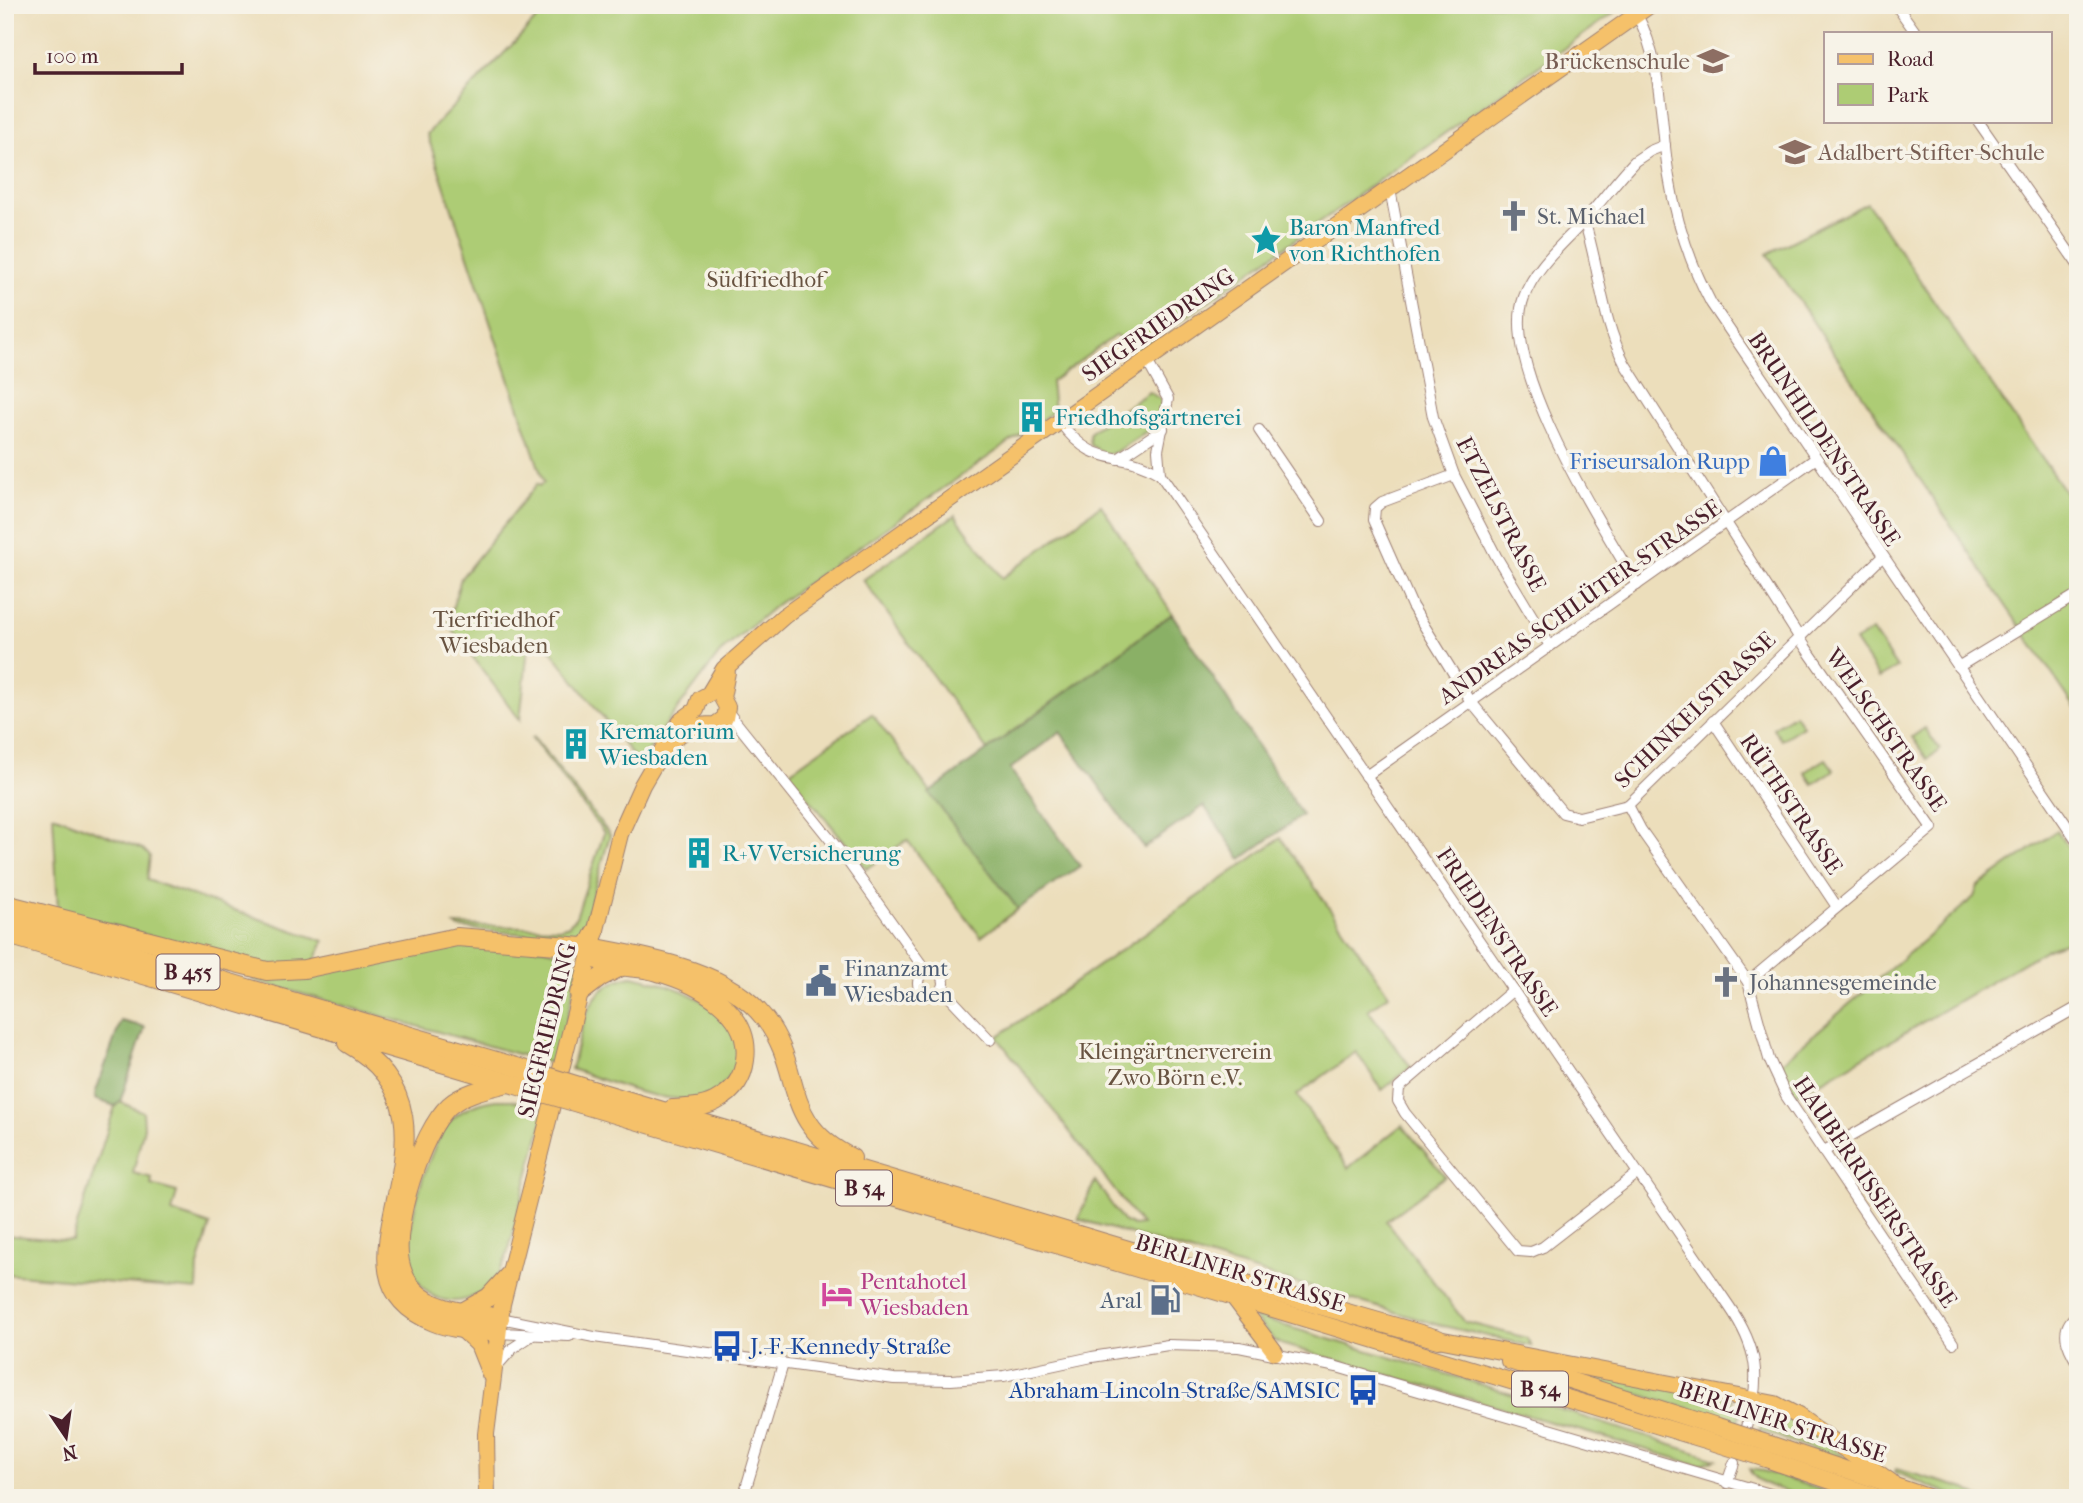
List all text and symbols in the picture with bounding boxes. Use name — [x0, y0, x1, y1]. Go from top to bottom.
scale bar — [35, 32, 182, 76]
legend — [1824, 32, 2052, 122]
text: 100 m — [46, 44, 99, 68]
school or university icon: Brückenschule — [1696, 44, 1730, 78]
text: Road — [1887, 47, 1934, 71]
place label: Brückenschule — [1544, 48, 1690, 75]
text: Park — [1887, 83, 1929, 107]
school or university icon: Adalbert-Stifter-Schule — [1778, 135, 1812, 169]
place label: Adalbert-Stifter-Schule — [1817, 139, 2045, 166]
church icon: St. Michael — [1497, 199, 1531, 233]
place label: St. Michael — [1537, 203, 1646, 230]
place label: Baron Manfred von Richthofen — [1289, 214, 1441, 267]
place icon: Baron Manfred von Richthofen — [1249, 223, 1283, 257]
street label: SIEGFRIEDRING — [1077, 262, 1239, 388]
park label: Südfriedhof — [706, 266, 828, 293]
street label: BRUNHILDENSTRASSE — [1742, 327, 1906, 551]
building icon: Friedhofsgärtnerei — [1015, 400, 1049, 434]
place label: Friedhofsgärtnerei — [1055, 404, 1242, 431]
street label: ETZELSTRASSE — [1450, 432, 1552, 596]
shop icon: Friseursalon Rupp — [1756, 444, 1790, 478]
place label: Friseursalon Rupp — [1569, 448, 1750, 475]
street label: ANDREAS-SCHLÜTER-STRASSE — [1433, 494, 1727, 711]
park label: Tierfriedhof Wiesbaden — [433, 606, 560, 659]
street label: SCHINKELSTRASSE — [1609, 626, 1781, 794]
street label: WELSCHSTRASSE — [1819, 642, 1952, 817]
place label: Krematorium Wiesbaden — [598, 718, 735, 771]
building icon: Krematorium Wiesbaden — [559, 727, 593, 761]
street label: RÜTHSTRASSE — [1734, 728, 1848, 880]
building icon: R+V Versicherung — [682, 836, 716, 870]
place label: R+V Versicherung — [722, 840, 901, 867]
street label: FRIEDENSTRASSE — [1431, 843, 1563, 1021]
street label: SIEGFRIEDRING — [512, 940, 582, 1120]
road number: B 455 — [156, 954, 220, 990]
place label: Finanzamt Wiesbaden — [843, 955, 954, 1008]
public building icon: Finanzamt Wiesbaden — [804, 964, 838, 998]
church icon: Johannesgemeinde — [1709, 965, 1743, 999]
place label: Johannesgemeinde — [1747, 969, 1937, 996]
park label: Kleingärtnerverein Zwo Börn e.V. — [1078, 1038, 1272, 1091]
street label: HAUBERRISSERSTRASSE — [1788, 1071, 1962, 1313]
road number: B 54 — [836, 1170, 892, 1206]
street label: BERLINER STRASSE — [1132, 1228, 1348, 1318]
place label: Pentahotel Wiesbaden — [859, 1268, 970, 1321]
hotel icon: Pentahotel Wiesbaden — [820, 1277, 854, 1311]
fuel station icon: Aral — [1148, 1283, 1182, 1317]
place label: Aral — [1099, 1287, 1143, 1314]
bus stop icon: J.-F.-Kennedy-Straße — [710, 1329, 744, 1363]
place label: J.-F.-Kennedy-Straße — [748, 1333, 951, 1360]
road number: B 54 — [1512, 1372, 1568, 1406]
bus stop icon: Abraham-Lincoln-Straße/SAMSIC — [1346, 1373, 1380, 1407]
street label: BERLINER STRASSE — [1674, 1375, 1890, 1469]
place label: Abraham-Lincoln-Straße/SAMSIC — [1008, 1377, 1340, 1404]
north arrow — [32, 1402, 102, 1472]
text: N — [60, 1440, 79, 1465]

